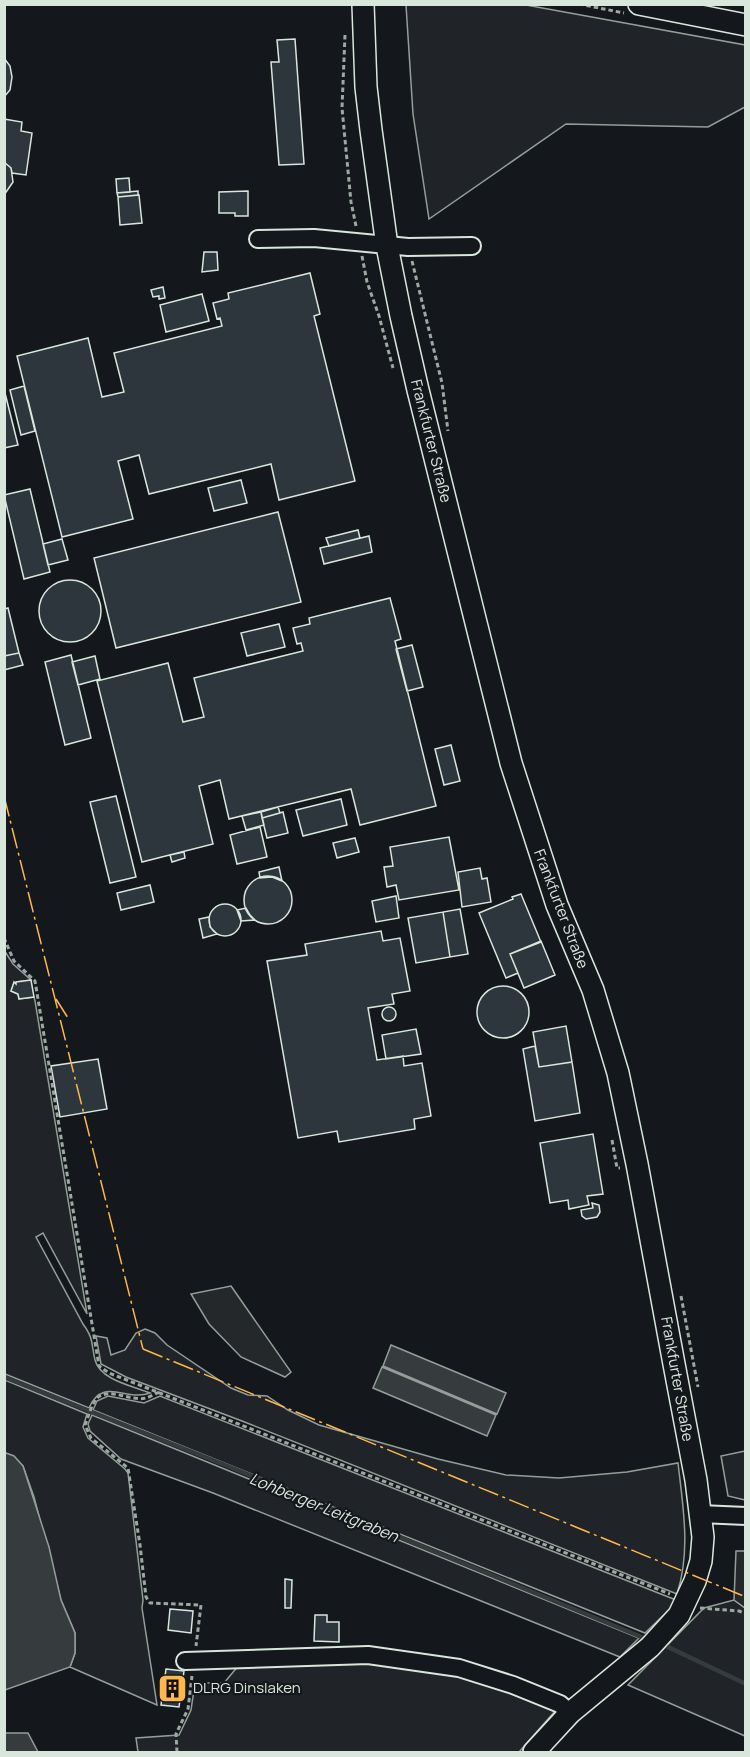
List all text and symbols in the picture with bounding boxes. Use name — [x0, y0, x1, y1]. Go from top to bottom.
street label: Frankfurter Straße — [406, 377, 457, 505]
street label: Frankfurter Straße — [529, 846, 594, 972]
street label: Frankfurter Straße — [656, 1315, 699, 1443]
water label: Lohberger Leitgraben — [246, 1467, 402, 1547]
building icon: DLRG Dinslaken — [156, 1672, 188, 1704]
place label: DLRG Dinslaken — [193, 1677, 301, 1698]

